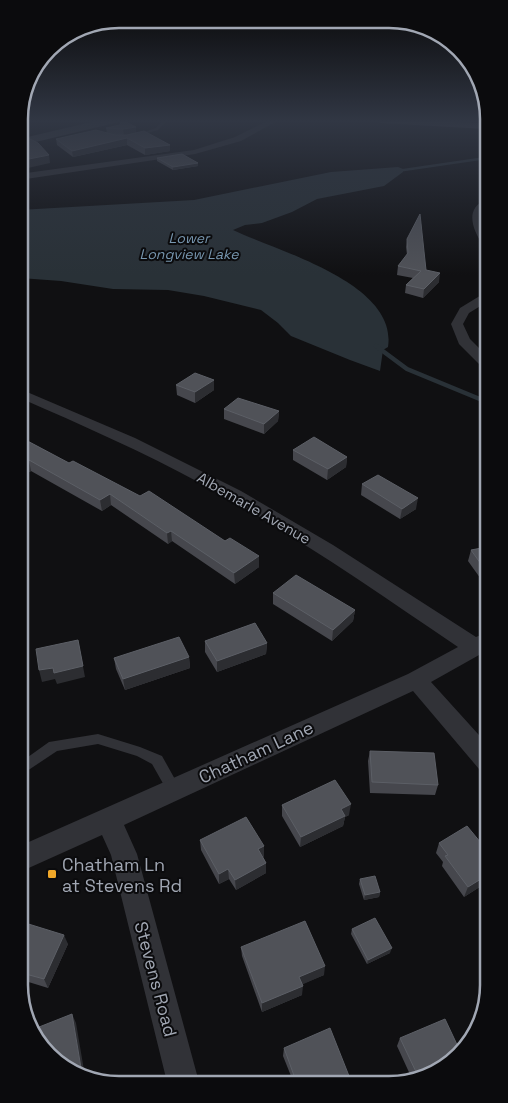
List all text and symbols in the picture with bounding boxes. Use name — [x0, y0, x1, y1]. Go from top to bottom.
water label: Lower Longview Lake — [140, 229, 239, 263]
street label: Albemarle Avenue — [194, 468, 314, 548]
street label: Chatham Lane — [195, 715, 317, 789]
place label: Chatham Ln at Stevens Rd — [62, 853, 182, 897]
marker: Chatham Ln at Stevens Rd — [46, 868, 58, 880]
street label: Stevens Road — [130, 919, 182, 1039]

